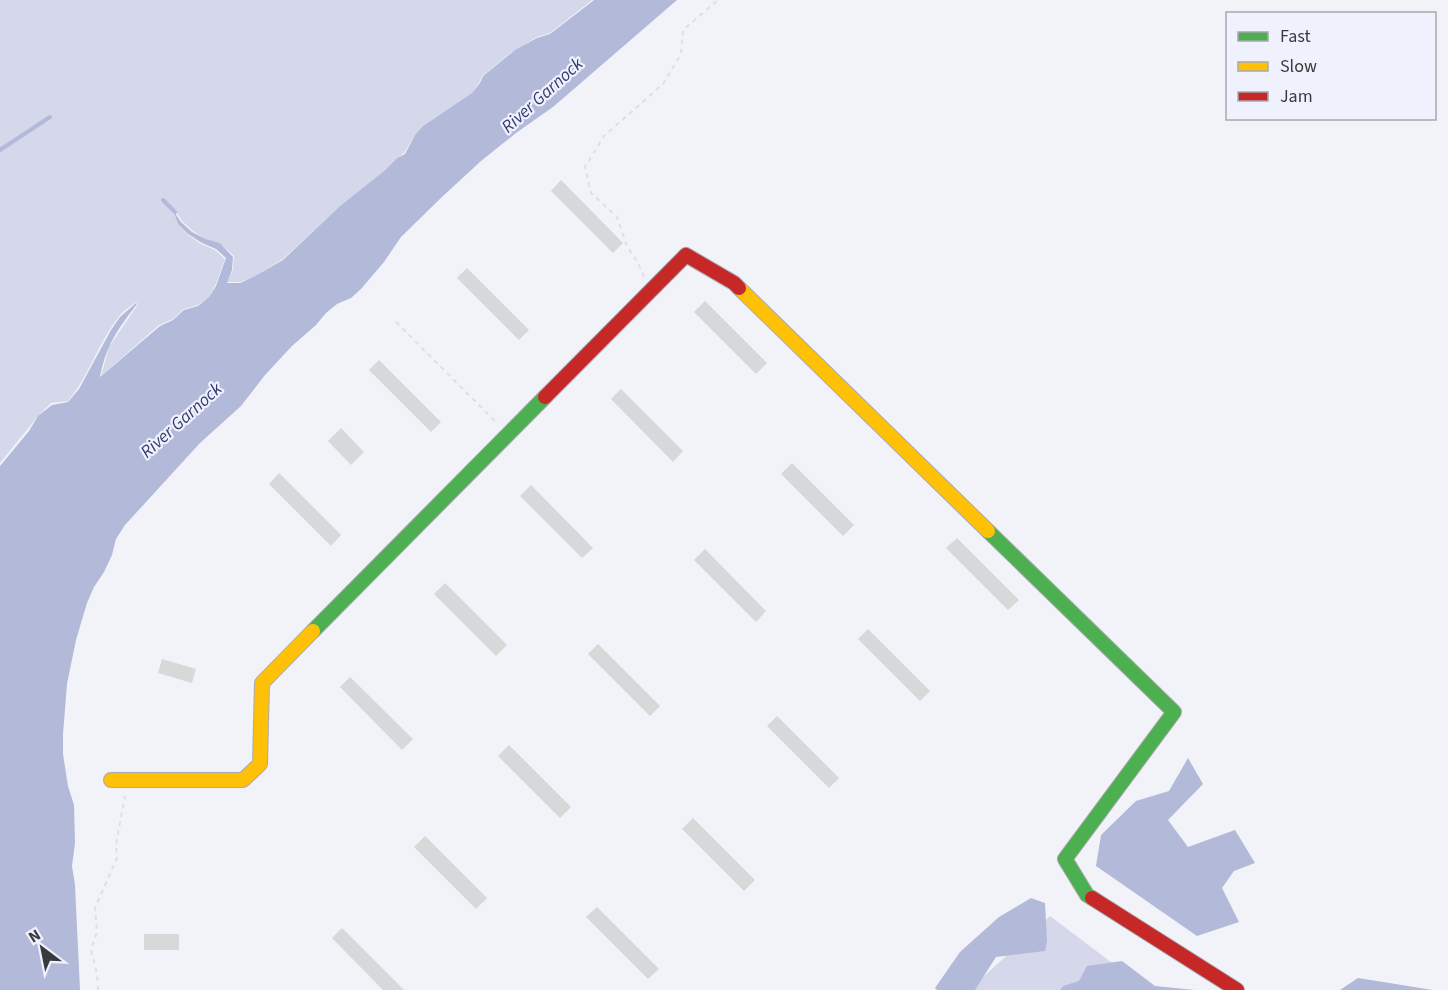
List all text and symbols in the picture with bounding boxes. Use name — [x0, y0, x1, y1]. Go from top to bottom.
legend — [1226, 12, 1436, 120]
text: Fast — [1280, 24, 1311, 49]
water label: River Garnock — [496, 52, 589, 139]
text: Slow — [1280, 54, 1317, 79]
text: Jam — [1280, 84, 1313, 109]
water label: River Garnock — [135, 377, 228, 464]
north arrow — [12, 918, 72, 978]
text: N — [24, 924, 45, 948]

